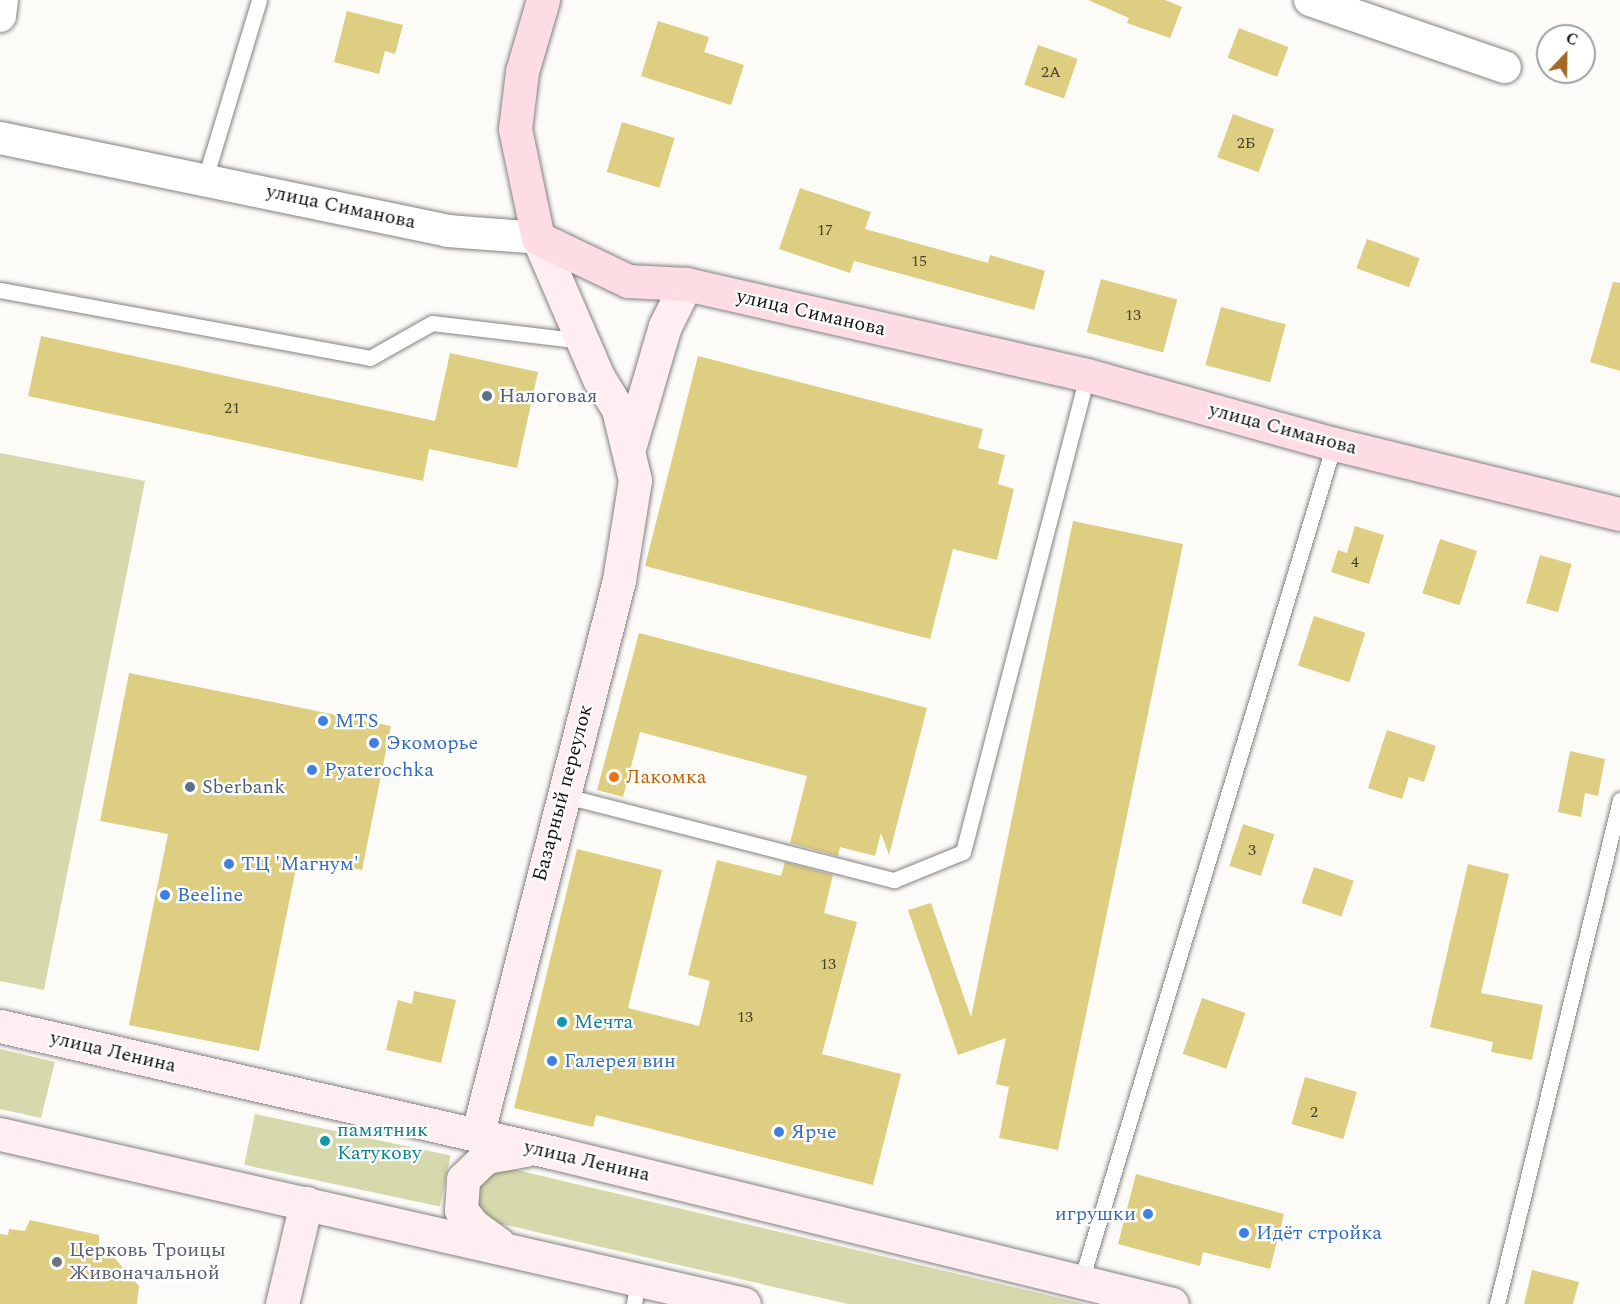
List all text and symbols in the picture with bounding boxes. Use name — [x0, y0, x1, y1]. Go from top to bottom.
north arrow — [1536, 24, 1596, 84]
text: С — [1562, 26, 1582, 52]
house number: 2А — [1041, 62, 1061, 82]
house number: 2Б — [1237, 133, 1255, 153]
street label: улица Симанова — [264, 179, 418, 235]
house number: 17 — [817, 220, 833, 240]
house number: 15 — [911, 251, 927, 271]
street label: улица Симанова — [734, 284, 888, 342]
house number: 13 — [1125, 305, 1141, 325]
place label: Налоговая — [499, 384, 597, 408]
marker: Налоговая — [480, 389, 494, 403]
house number: 21 — [224, 398, 240, 418]
street label: улица Симанова — [1206, 398, 1360, 460]
house number: 4 — [1351, 552, 1359, 572]
street label: Базарный переулок — [528, 702, 598, 884]
place label: MTS — [335, 709, 378, 733]
marker: MTS — [316, 714, 330, 728]
place label: Экоморье — [386, 731, 478, 755]
marker: Экоморье — [367, 736, 381, 750]
place label: Pyaterochka — [324, 758, 434, 782]
marker: Pyaterochka — [305, 763, 319, 777]
place label: Лакомка — [626, 765, 706, 789]
marker: Лакомка — [607, 770, 621, 784]
place label: Sberbank — [202, 775, 285, 799]
marker: Sberbank — [183, 780, 197, 794]
house number: 3 — [1248, 840, 1256, 860]
place label: ТЦ 'Магнум' — [241, 852, 359, 876]
marker: ТЦ 'Магнум' — [222, 857, 236, 871]
place label: Beeline — [177, 883, 243, 907]
marker: Beeline — [158, 888, 172, 902]
house number: 13 — [820, 954, 836, 974]
house number: 13 — [737, 1007, 753, 1027]
place label: Мечта — [574, 1010, 633, 1034]
marker: Мечта — [555, 1015, 569, 1029]
street label: улица Ленина — [48, 1026, 178, 1078]
place label: Галерея вин — [564, 1049, 676, 1073]
marker: Галерея вин — [545, 1054, 559, 1068]
house number: 2 — [1310, 1102, 1318, 1122]
place label: памятник Катукову — [337, 1118, 428, 1165]
place label: Ярче — [791, 1120, 837, 1144]
marker: Ярче — [772, 1125, 786, 1139]
marker: памятник Катукову — [318, 1134, 332, 1148]
street label: улица Ленина — [522, 1135, 652, 1187]
place label: игрушки — [1055, 1202, 1136, 1226]
marker: игрушки — [1141, 1207, 1155, 1221]
place label: Идёт стройка — [1256, 1221, 1382, 1245]
marker: Идёт стройка — [1237, 1226, 1251, 1240]
place label: Церковь Троицы Живоначальной — [69, 1238, 226, 1285]
marker: Церковь Троицы Живоначальной — [50, 1255, 64, 1269]

